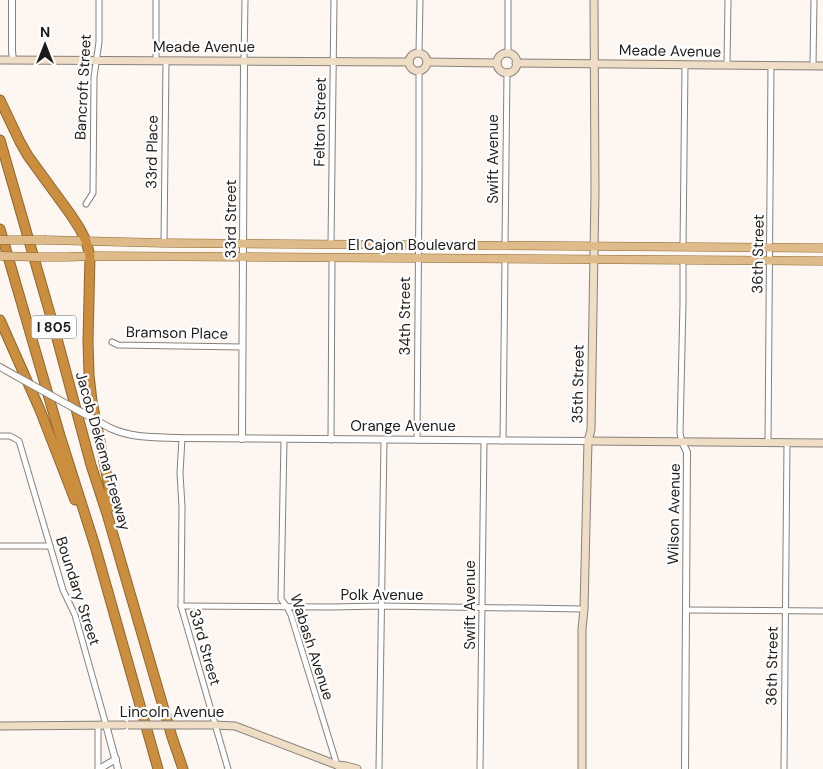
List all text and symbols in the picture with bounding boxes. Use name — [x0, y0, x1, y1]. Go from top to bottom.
north arrow — [20, 20, 70, 70]
text: N — [40, 23, 50, 41]
street label: Bancroft Street — [70, 33, 96, 140]
street label: Meade Avenue — [153, 37, 255, 57]
street label: Meade Avenue — [619, 40, 721, 62]
street label: Felton Street — [309, 77, 331, 167]
street label: Swift Avenue — [483, 114, 503, 204]
street label: 33rd Place — [141, 115, 163, 189]
street label: 33rd Street — [221, 179, 241, 258]
street label: 36th Street — [747, 214, 769, 294]
street label: El Cajon Boulevard — [348, 235, 476, 255]
street label: 34th Street — [395, 276, 415, 355]
road number: I 805 — [32, 316, 76, 338]
street label: Bramson Place — [126, 322, 228, 344]
street label: 35th Street — [567, 344, 589, 424]
street label: Jacob Dekema Freeway — [71, 369, 135, 533]
street label: Orange Avenue — [350, 416, 456, 436]
street label: Wilson Avenue — [663, 463, 685, 565]
street label: Boundary Street — [51, 534, 105, 648]
street label: Swift Avenue — [460, 560, 480, 650]
street label: Polk Avenue — [340, 585, 424, 605]
street label: Wabash Avenue — [285, 591, 339, 703]
street label: 33rd Street — [185, 606, 226, 688]
street label: 36th Street — [761, 626, 783, 706]
street label: Lincoln Avenue — [120, 702, 224, 722]

